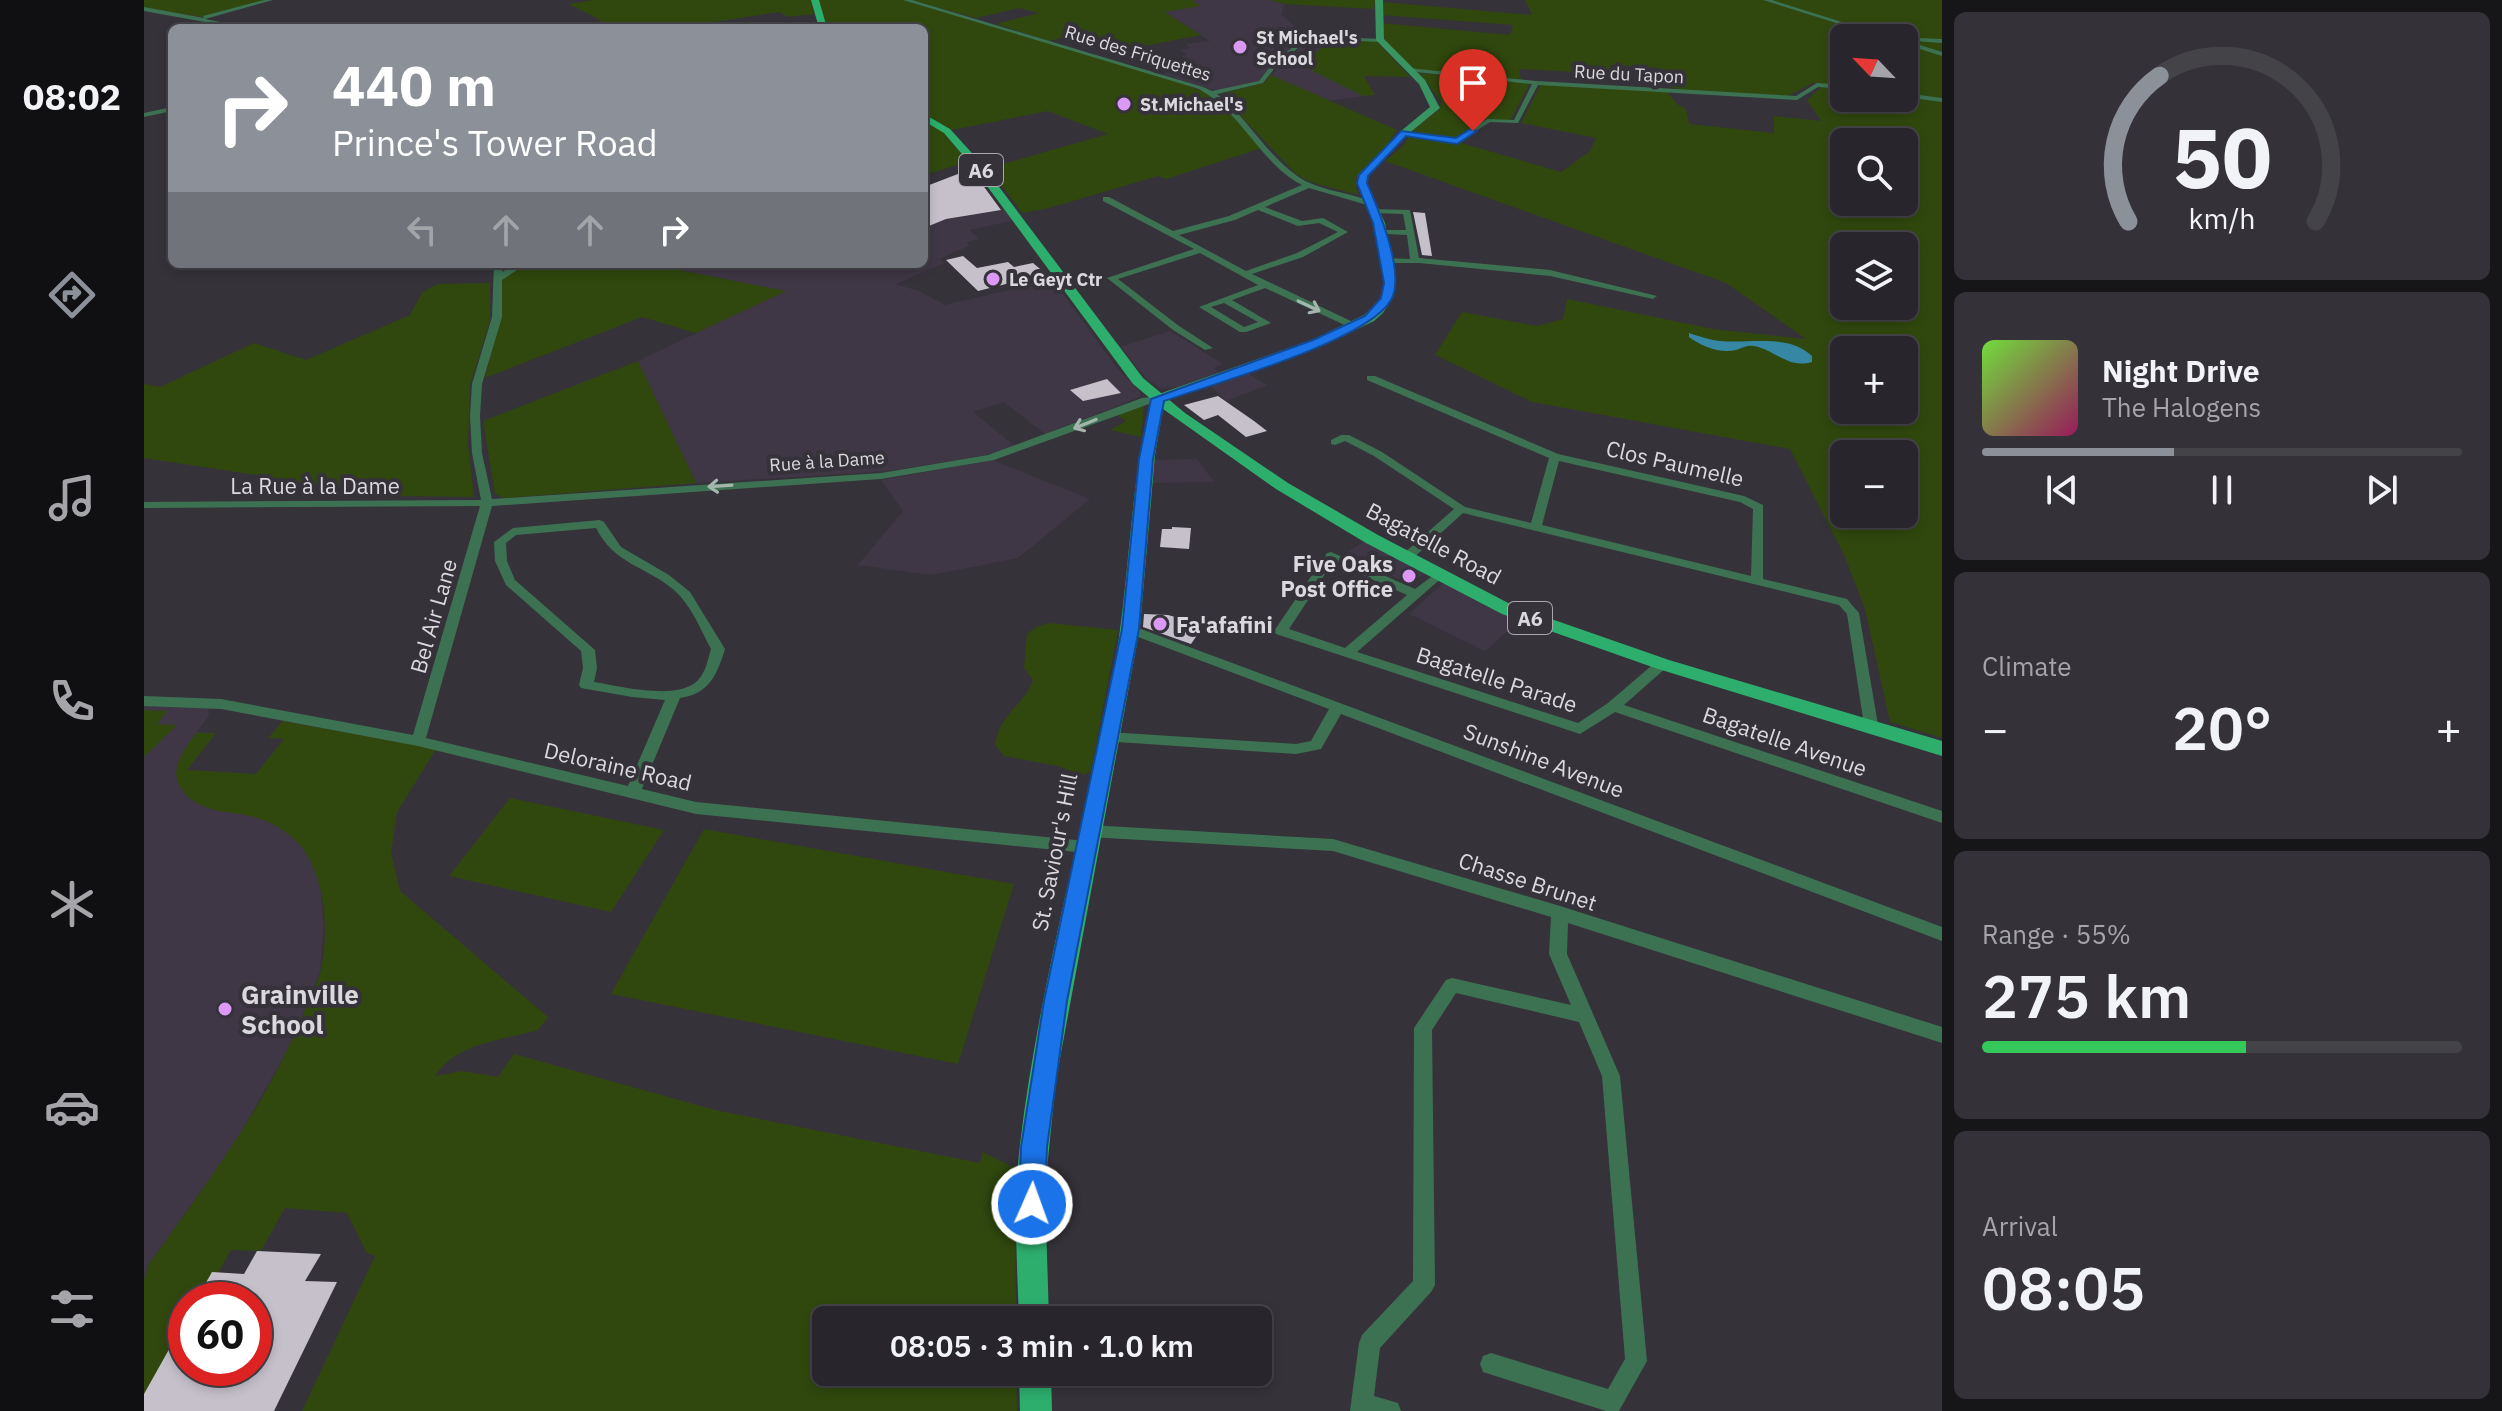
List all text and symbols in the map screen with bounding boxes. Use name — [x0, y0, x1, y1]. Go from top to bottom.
street label: Rue des Friquettes — [1062, 20, 1214, 86]
north arrow — [1830, 24, 1918, 112]
map controls — [1830, 24, 1918, 528]
place label: St Michael's School — [1256, 26, 1358, 70]
marker: St Michael's School — [1231, 38, 1249, 56]
text: 440 m — [332, 49, 496, 121]
pin — [1439, 49, 1507, 131]
icon: right — [200, 56, 304, 160]
street label: Rue du Tapon — [1573, 60, 1685, 88]
icon: arrive — [1451, 61, 1495, 105]
text: 08:02 — [23, 73, 121, 120]
place label: St.Michael's — [1140, 93, 1243, 116]
marker: St.Michael's — [1115, 95, 1133, 113]
text: 50 — [2172, 102, 2272, 210]
text: Prince's Tower Road — [332, 119, 658, 166]
button: search — [1830, 128, 1918, 216]
road number: A6 — [959, 154, 1003, 186]
text: km/h — [2188, 200, 2256, 237]
icon: left — [400, 208, 444, 252]
icon: ahead — [484, 208, 528, 252]
icon: ahead — [568, 208, 612, 252]
icon: right — [652, 208, 696, 252]
button: layers — [1830, 232, 1918, 320]
icon: directions — [44, 267, 100, 323]
place label: Le Geyt Ctr — [1009, 268, 1102, 291]
marker: Le Geyt Ctr — [984, 270, 1002, 288]
one-way arrow — [1297, 299, 1321, 314]
button: + — [1830, 336, 1918, 424]
text: Night Drive — [2102, 351, 2260, 390]
text: The Halogens — [2102, 390, 2261, 424]
one-way arrow — [1073, 418, 1098, 433]
street label: Clos Paumelle — [1603, 433, 1747, 493]
button: − — [1830, 440, 1918, 528]
street label: Rue à la Dame — [768, 445, 886, 477]
icon: previous — [2040, 468, 2084, 512]
icon: pause — [2200, 468, 2244, 512]
icon: next — [2360, 468, 2404, 512]
icon: music — [44, 470, 100, 526]
street label: La Rue à la Dame — [230, 471, 400, 500]
one-way arrow — [707, 479, 734, 494]
street label: Bagatelle Road — [1361, 495, 1507, 591]
place label: Five Oaks Post Office — [1280, 549, 1393, 603]
street label: Bel Air Lane — [403, 555, 463, 677]
marker: Five Oaks Post Office — [1400, 567, 1418, 585]
road number: A6 — [1508, 602, 1552, 634]
place label: Fa'afafini — [1176, 610, 1273, 639]
marker: Fa'afafini — [1151, 615, 1169, 633]
street label: Bagatelle Parade — [1413, 639, 1581, 719]
text: Climate — [1982, 649, 2072, 683]
icon: phone — [44, 673, 100, 729]
text: 20° — [2172, 688, 2272, 767]
street label: Bagatelle Avenue — [1699, 699, 1871, 783]
text: − — [1982, 700, 2008, 757]
text: + — [2436, 700, 2462, 757]
street label: Sunshine Avenue — [1460, 716, 1628, 804]
street label: Deloraine Road — [541, 735, 695, 797]
street label: St. Saviour's Hill — [1024, 771, 1084, 933]
street label: Chasse Brunet — [1455, 845, 1601, 917]
icon: climate — [44, 876, 100, 932]
text: Range · 55% — [1982, 917, 2131, 951]
text: 275 km — [1982, 956, 2191, 1035]
place label: Grainville School — [241, 977, 359, 1041]
marker: Grainville School — [216, 1000, 234, 1018]
icon: car — [44, 1079, 100, 1135]
position arrow — [990, 1162, 1074, 1246]
text: Arrival — [1982, 1209, 2058, 1243]
text: 08:05 — [1982, 1248, 2145, 1327]
icon: filters — [44, 1281, 100, 1337]
speed limit sign: 60 — [168, 1282, 272, 1386]
text: 08:05 · 3 min · 1.0 km — [890, 1326, 1194, 1365]

